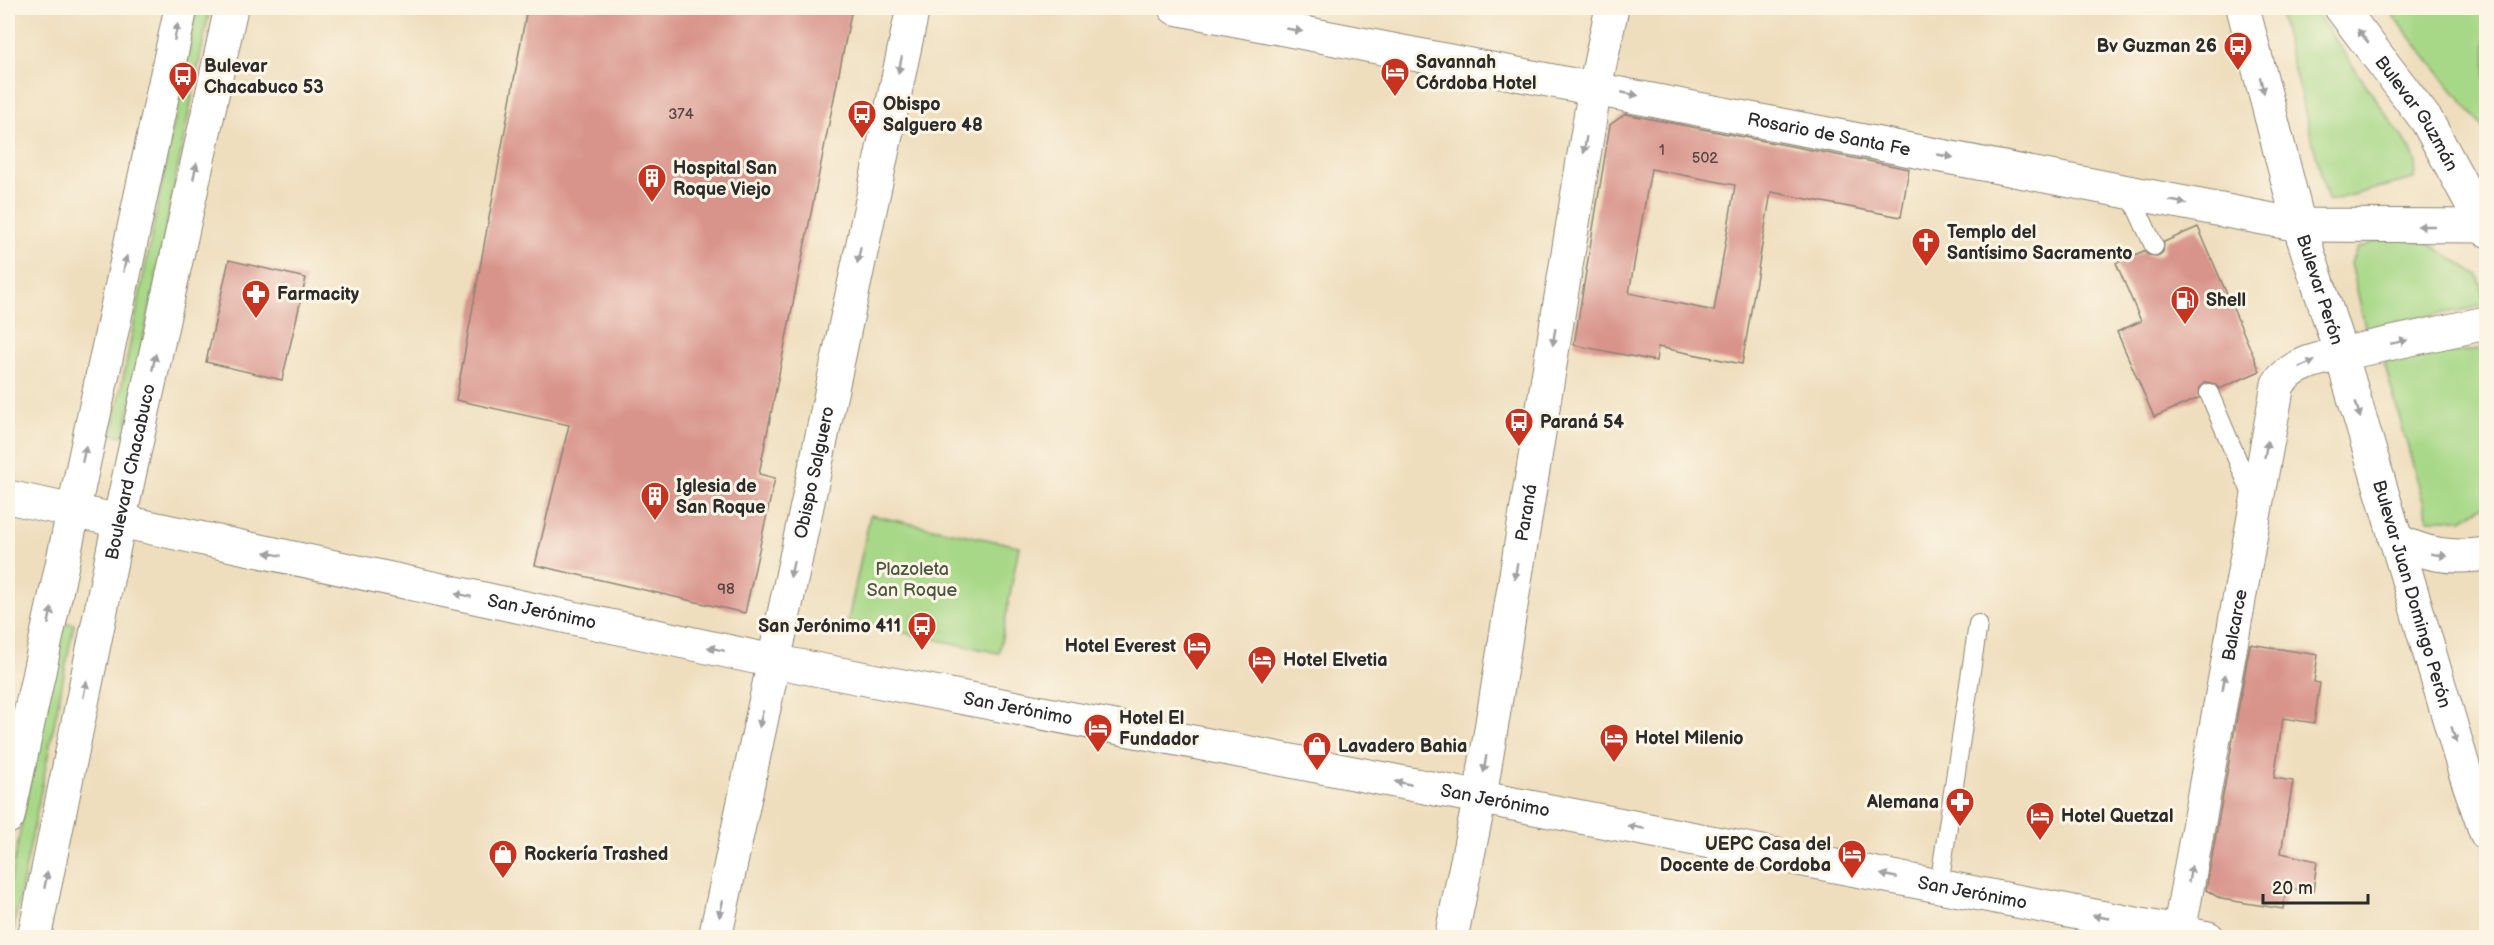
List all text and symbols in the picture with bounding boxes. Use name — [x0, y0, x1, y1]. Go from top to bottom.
one-way arrow — [171, 23, 181, 42]
one-way arrow — [1285, 26, 1304, 35]
one-way arrow — [2358, 28, 2370, 43]
bus stop icon: Bv Guzman 26 — [2222, 30, 2254, 72]
place label: Bv Guzman 26 — [2096, 36, 2217, 57]
place label: Savannah Córdoba Hotel — [1416, 52, 1537, 94]
street label: Bulevar Guzmán — [2370, 52, 2462, 175]
one-way arrow — [895, 55, 905, 74]
place label: Bulevar Chacabuco 53 — [204, 56, 324, 98]
hotel icon: Savannah Córdoba Hotel — [1379, 56, 1411, 98]
bus stop icon: Bulevar Chacabuco 53 — [167, 60, 199, 102]
one-way arrow — [2257, 75, 2267, 94]
one-way arrow — [1621, 90, 1640, 99]
place label: Obispo Salguero 48 — [883, 94, 983, 136]
bus stop icon: Obispo Salguero 48 — [846, 98, 878, 140]
house number: 374 — [668, 105, 694, 124]
street label: Rosario de Santa Fe — [1745, 109, 1912, 161]
one-way arrow — [1581, 135, 1590, 154]
house number: 1 — [1659, 141, 1665, 160]
house number: 502 — [1692, 149, 1718, 168]
one-way arrow — [1936, 152, 1955, 161]
place label: Hospital San Roque Viejo — [673, 158, 777, 200]
one-way arrow — [191, 161, 200, 180]
building icon: Hospital San Roque Viejo — [636, 162, 668, 204]
one-way arrow — [2169, 197, 2187, 207]
one-way arrow — [2417, 221, 2436, 231]
place label: Templo del Santísimo Sacramento — [1947, 222, 2132, 264]
church icon: Templo del Santísimo Sacramento — [1910, 226, 1942, 268]
street label: Bulevar Perón — [2292, 232, 2347, 348]
one-way arrow — [854, 246, 863, 265]
one-way arrow — [121, 255, 131, 273]
pharmacy icon: Farmacity — [240, 278, 272, 320]
place label: Farmacity — [277, 284, 360, 305]
fuel station icon: Shell — [2169, 284, 2201, 326]
place label: Shell — [2206, 290, 2246, 311]
one-way arrow — [1550, 328, 1559, 347]
one-way arrow — [2389, 337, 2408, 346]
one-way arrow — [149, 352, 159, 371]
one-way arrow — [2298, 359, 2316, 368]
street label: Boulevard Chacabuco — [102, 382, 160, 562]
one-way arrow — [2354, 401, 2363, 419]
street label: Obispo Salguero — [790, 404, 839, 541]
bus stop icon: Paraná 54 — [1503, 406, 1535, 448]
place label: Paraná 54 — [1540, 412, 1624, 433]
one-way arrow — [2262, 439, 2271, 458]
one-way arrow — [80, 445, 89, 464]
place label: Iglesia de San Roque — [676, 476, 766, 518]
street label: Bulevar Juan Domingo Perón — [2368, 478, 2455, 710]
building icon: Iglesia de San Roque — [639, 480, 671, 522]
street label: Paraná — [1512, 483, 1542, 543]
one-way arrow — [263, 549, 282, 559]
one-way arrow — [2430, 551, 2449, 560]
park label: Plazoleta San Roque — [867, 559, 957, 601]
one-way arrow — [787, 560, 797, 578]
one-way arrow — [1512, 562, 1521, 581]
house number: 98 — [717, 580, 735, 599]
street label: Balcarce — [2218, 587, 2252, 663]
one-way arrow — [453, 590, 472, 599]
street label: San Jerónimo — [485, 590, 598, 634]
one-way arrow — [45, 607, 55, 625]
bus stop icon: San Jerónimo 411 — [906, 610, 938, 652]
place label: San Jerónimo 411 — [758, 616, 901, 637]
hotel icon: Hotel Everest — [1181, 630, 1213, 672]
place label: Hotel Everest — [1065, 636, 1176, 657]
one-way arrow — [706, 644, 725, 653]
hotel icon: Hotel Elvetia — [1246, 644, 1278, 686]
place label: Hotel Elvetia — [1283, 650, 1388, 671]
one-way arrow — [2220, 673, 2229, 692]
one-way arrow — [81, 679, 90, 698]
street label: San Jerónimo — [962, 688, 1074, 730]
place label: Hotel El Fundador — [1119, 708, 1200, 750]
one-way arrow — [755, 709, 765, 728]
hotel icon: Hotel El Fundador — [1082, 712, 1114, 754]
hotel icon: Hotel Milenio — [1598, 722, 1630, 764]
one-way arrow — [2450, 726, 2459, 744]
place label: Hotel Milenio — [1635, 728, 1744, 749]
shop icon: Lavadero Bahia — [1301, 730, 1333, 772]
place label: Lavadero Bahia — [1338, 736, 1467, 757]
one-way arrow — [1480, 754, 1489, 773]
one-way arrow — [1393, 778, 1412, 787]
street label: San Jerónimo — [1439, 780, 1552, 822]
pharmacy icon: Alemana — [1944, 786, 1976, 828]
place label: Alemana — [1866, 792, 1939, 813]
hotel icon: Hotel Quetzal — [2024, 800, 2056, 842]
place label: Hotel Quetzal — [2061, 806, 2173, 827]
one-way arrow — [1626, 822, 1645, 831]
place label: UEPC Casa del Docente de Cordoba — [1660, 834, 1831, 876]
shop icon: Rockería Trashed — [487, 838, 519, 880]
hotel icon: UEPC Casa del Docente de Cordoba — [1836, 838, 1868, 880]
place label: Rockería Trashed — [524, 844, 668, 865]
one-way arrow — [2186, 865, 2195, 884]
scale bar — [2263, 867, 2368, 905]
one-way arrow — [42, 870, 51, 889]
one-way arrow — [1879, 871, 1898, 880]
street label: San Jerónimo — [1916, 872, 2029, 914]
text: 20 m — [2272, 878, 2313, 899]
one-way arrow — [716, 900, 725, 919]
one-way arrow — [2092, 912, 2111, 921]

